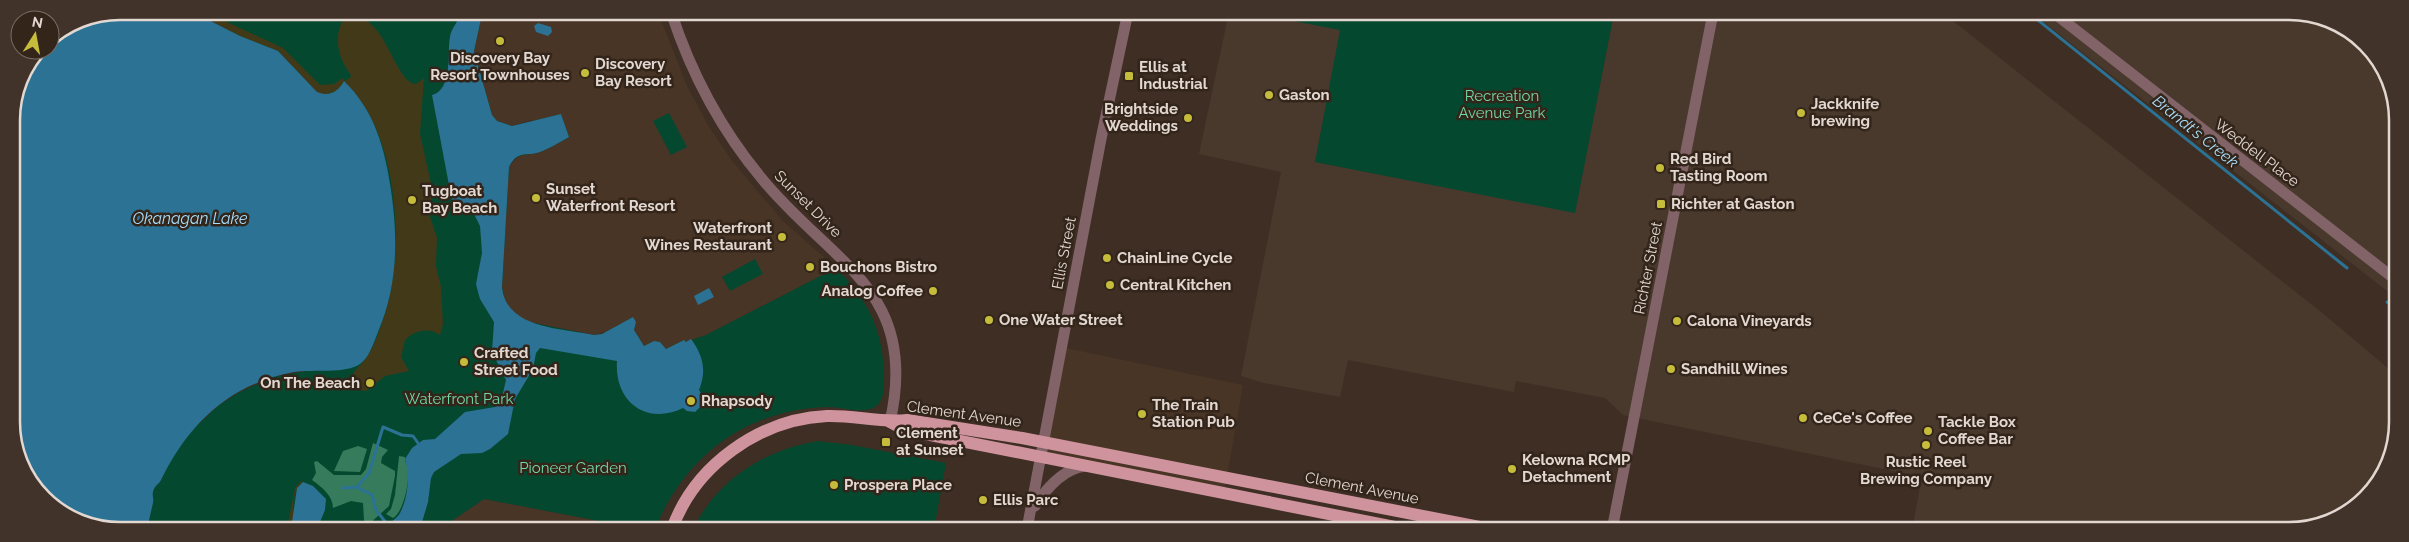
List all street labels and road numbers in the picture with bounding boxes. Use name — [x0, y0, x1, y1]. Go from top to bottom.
street label: Weddell Place — [2211, 115, 2303, 191]
street label: Sunset Drive — [771, 167, 845, 241]
street label: Ellis Street — [1048, 215, 1080, 291]
street label: Richter Street — [1630, 220, 1666, 316]
street label: Clement Avenue — [906, 397, 1023, 431]
street label: Clement Avenue — [1304, 468, 1421, 508]

